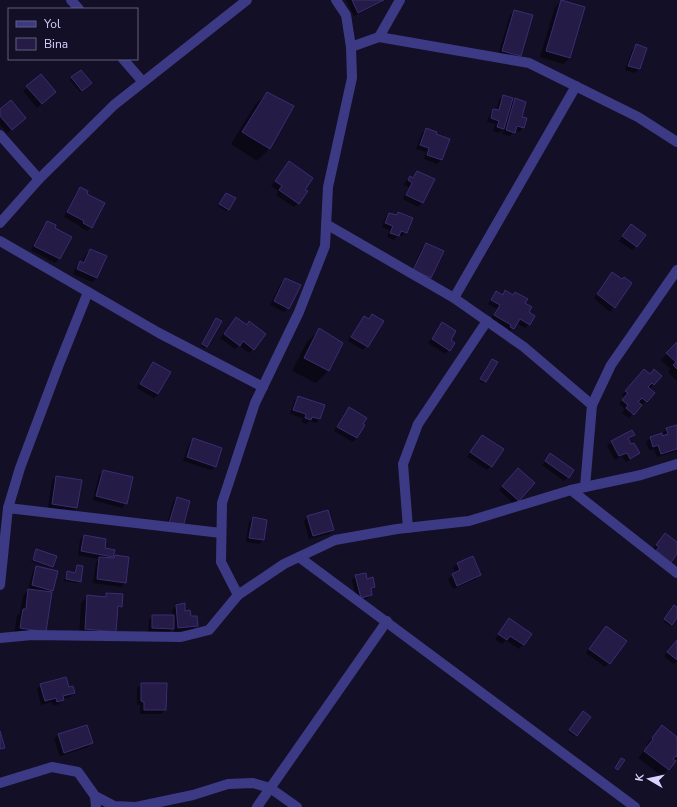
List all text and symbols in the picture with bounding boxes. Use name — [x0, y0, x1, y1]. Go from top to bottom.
legend — [8, 8, 138, 60]
text: Yol — [43, 16, 61, 32]
text: Bina — [44, 36, 68, 52]
north arrow — [629, 759, 669, 799]
text: K — [632, 772, 648, 782]

